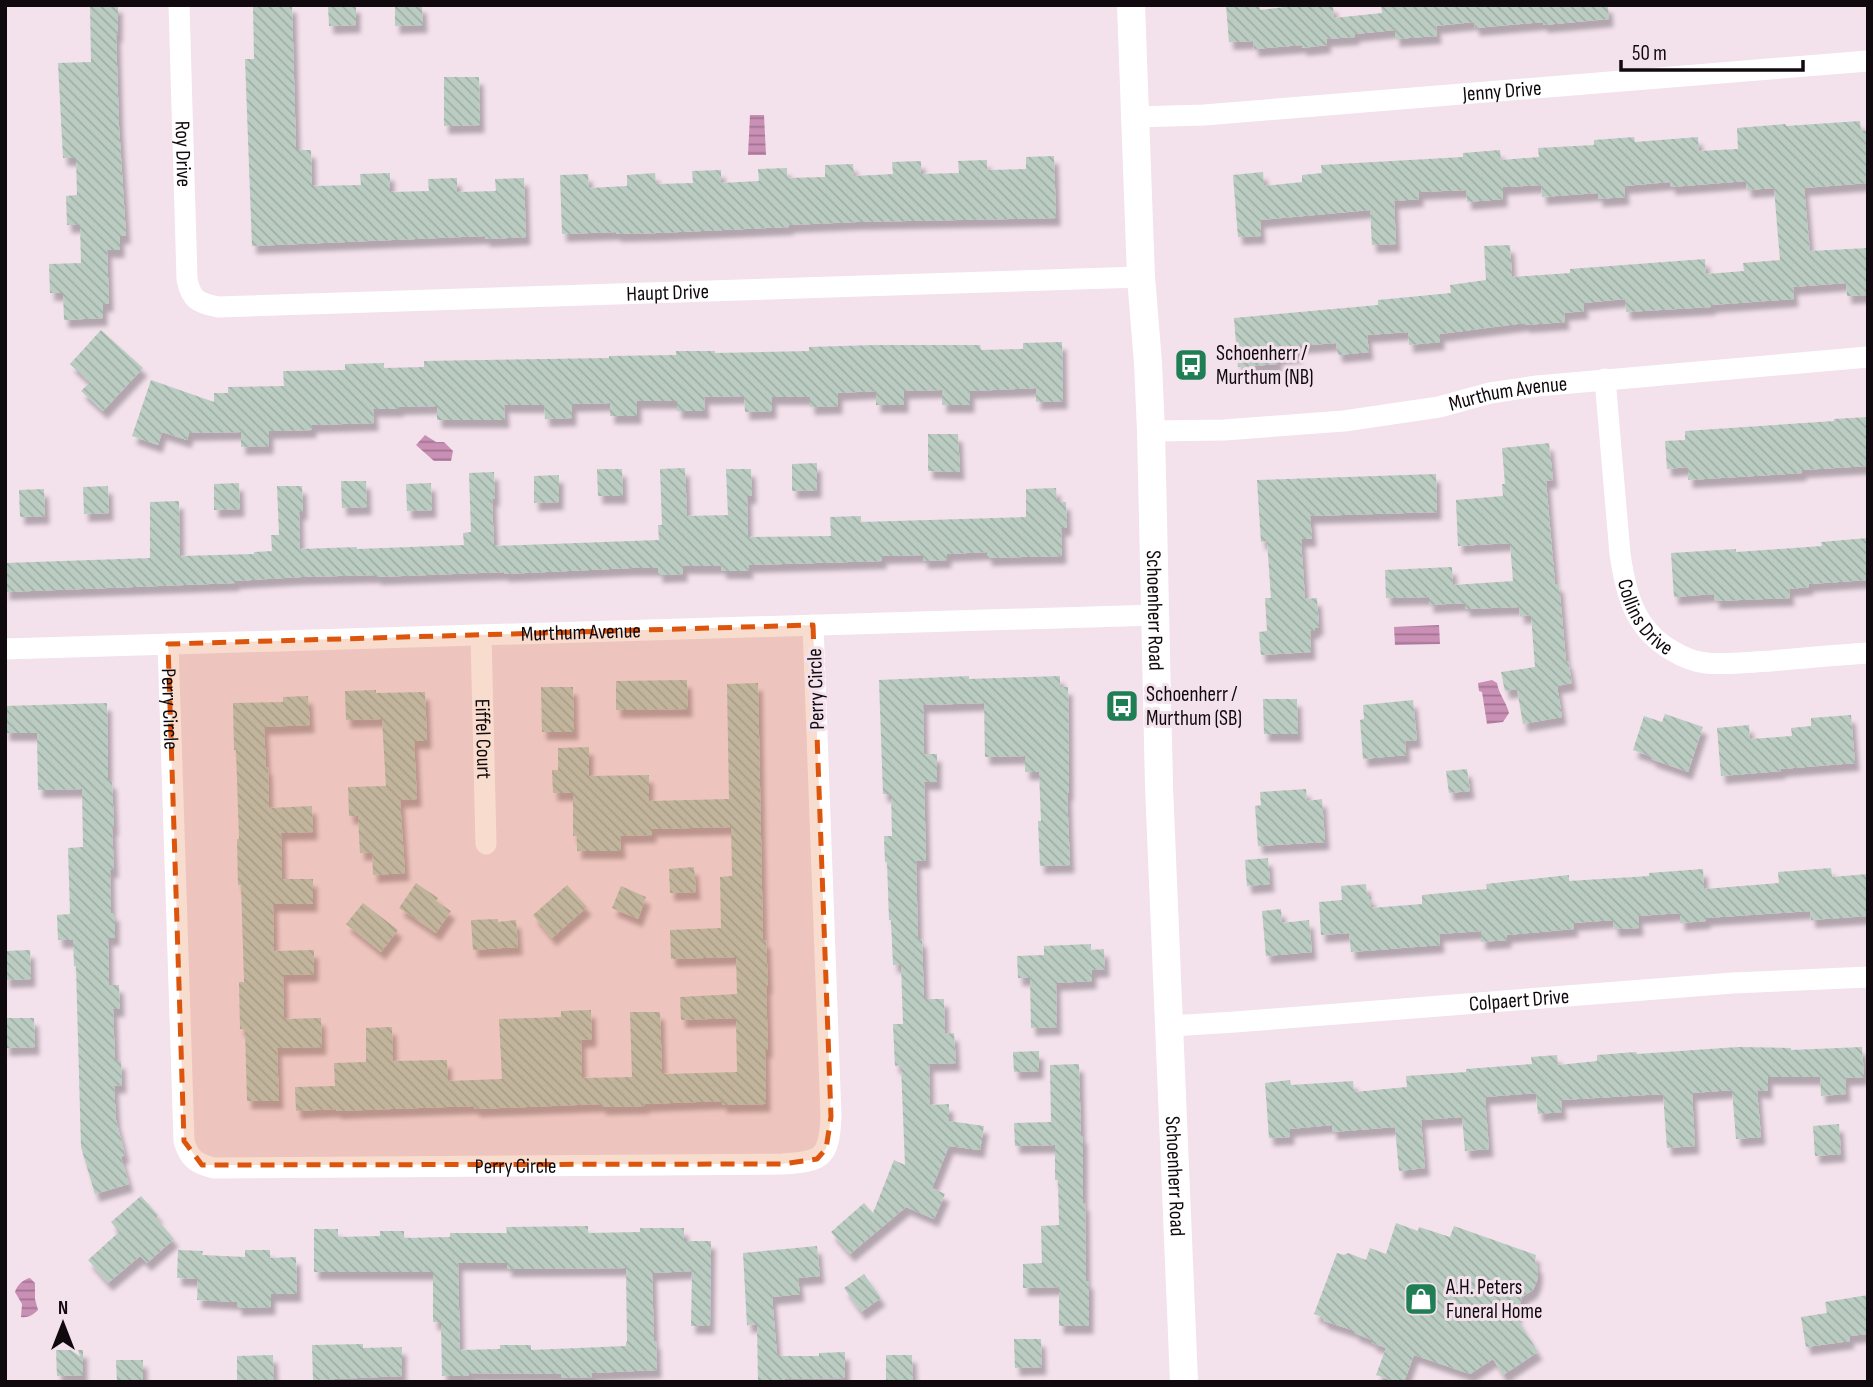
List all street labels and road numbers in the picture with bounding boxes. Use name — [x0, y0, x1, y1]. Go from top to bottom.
street label: Jenny Drive — [1461, 75, 1542, 107]
street label: Roy Drive — [170, 120, 197, 187]
street label: Haupt Drive — [626, 279, 709, 306]
street label: Murthum Avenue — [1446, 371, 1568, 416]
street label: Schoenherr Road — [1141, 550, 1169, 671]
street label: Collins Drive — [1612, 576, 1678, 661]
street label: Murthum Avenue — [520, 618, 641, 646]
street label: Perry Circle — [802, 648, 830, 730]
street label: Perry Circle — [156, 668, 184, 750]
street label: Eiffel Court — [470, 699, 497, 779]
street label: Colpaert Drive — [1468, 983, 1570, 1016]
street label: Schoenherr Road — [1160, 1115, 1190, 1237]
street label: Perry Circle — [475, 1153, 556, 1179]

